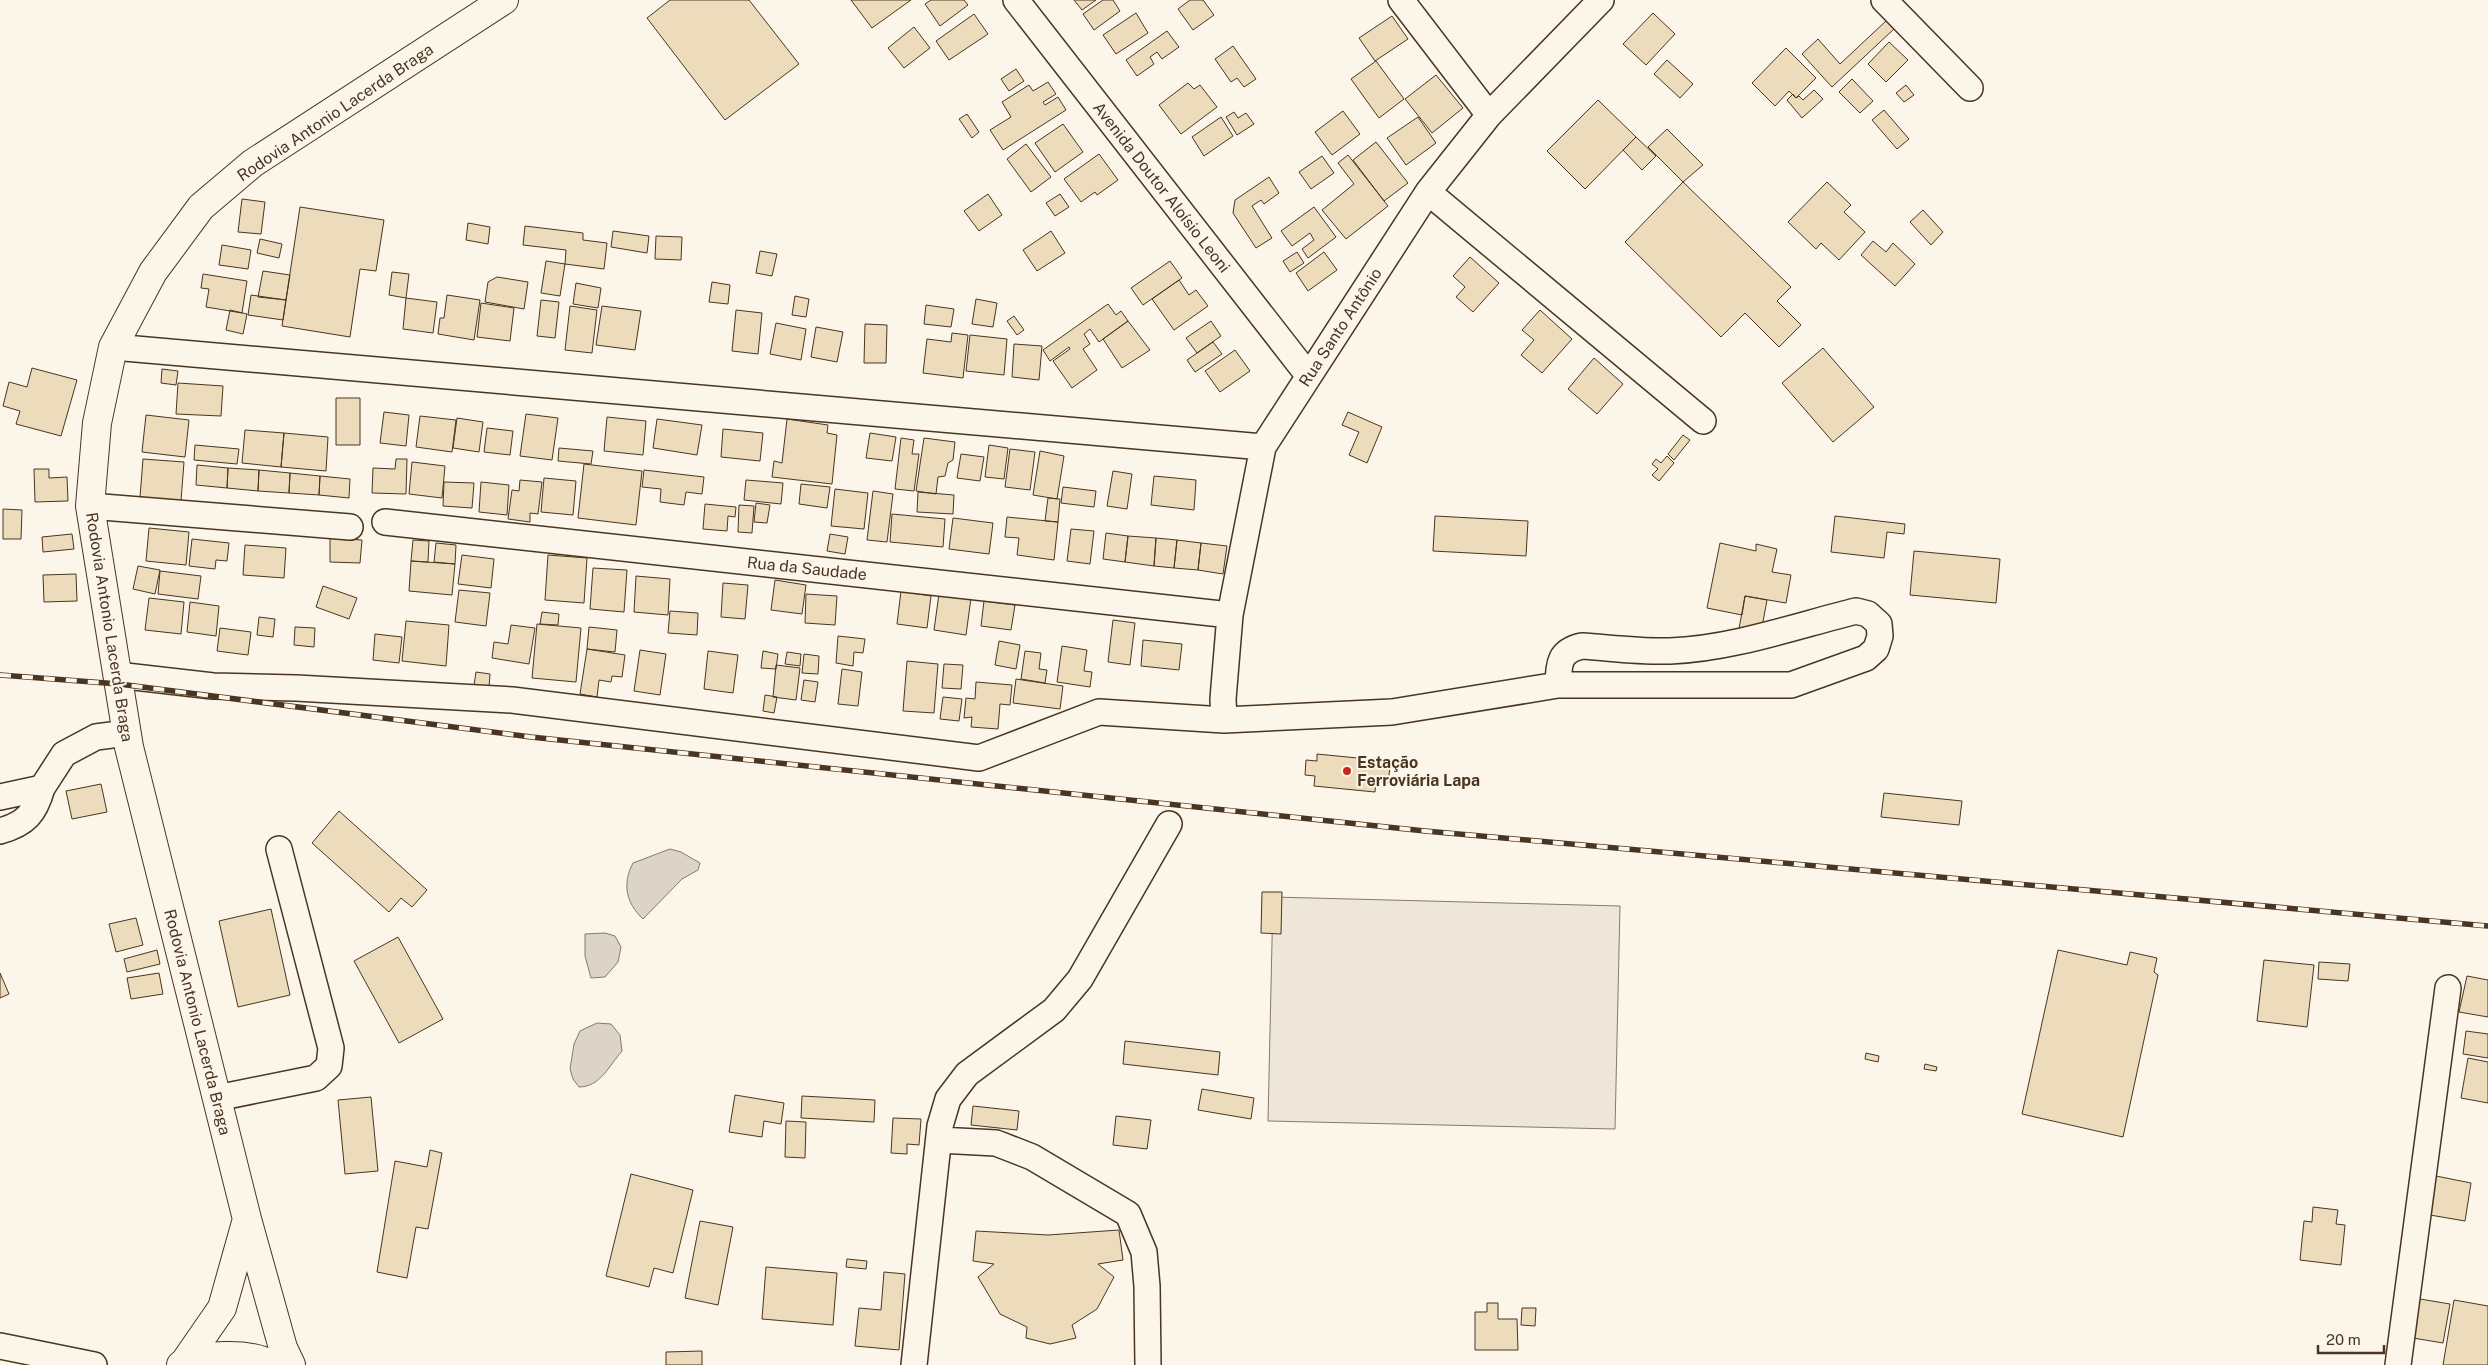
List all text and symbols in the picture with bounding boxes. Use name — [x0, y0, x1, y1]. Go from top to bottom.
street label: Rodovia Antonio Lacerda Braga — [234, 40, 437, 185]
street label: Avenida Doutor Aloísio Leoni — [1089, 98, 1234, 276]
street label: Rua Santo Antônio — [1295, 264, 1386, 390]
street label: Rodovia Antonio Lacerda Braga — [82, 511, 137, 743]
street label: Rua da Saudade — [746, 553, 868, 584]
place label: Estação Ferroviária Lapa — [1357, 753, 1480, 790]
marker: Estação Ferroviária Lapa — [1341, 765, 1353, 777]
street label: Rodovia Antonio Lacerda Braga — [160, 907, 235, 1137]
scale bar — [2318, 1322, 2384, 1354]
text: 20 m — [2326, 1331, 2361, 1348]

